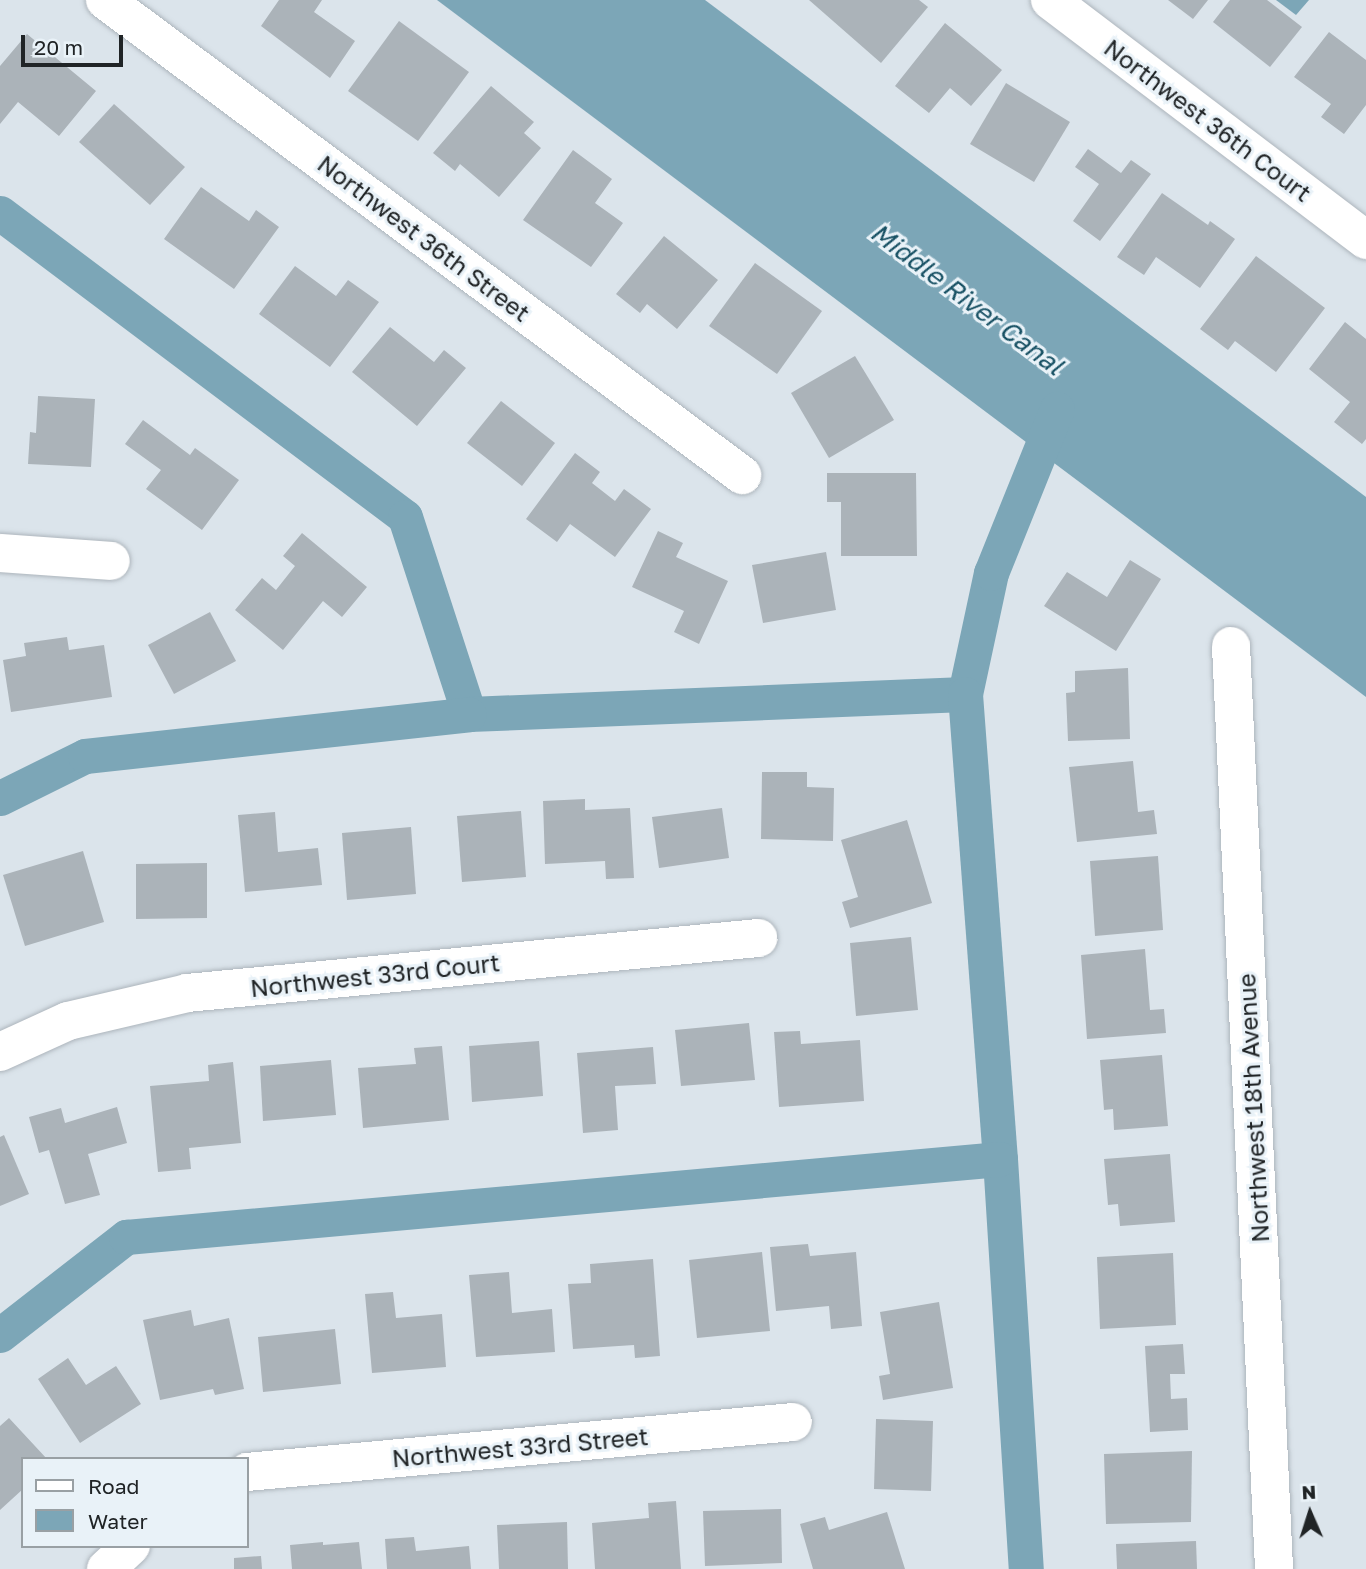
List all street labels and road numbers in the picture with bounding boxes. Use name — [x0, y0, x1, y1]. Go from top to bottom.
street label: Northwest 36th Court — [1099, 33, 1317, 207]
street label: Northwest 36th Street — [312, 149, 536, 327]
street label: Northwest 33rd Court — [249, 948, 501, 1002]
street label: Northwest 18th Avenue — [1232, 973, 1274, 1243]
street label: Northwest 33rd Street — [391, 1421, 649, 1473]

